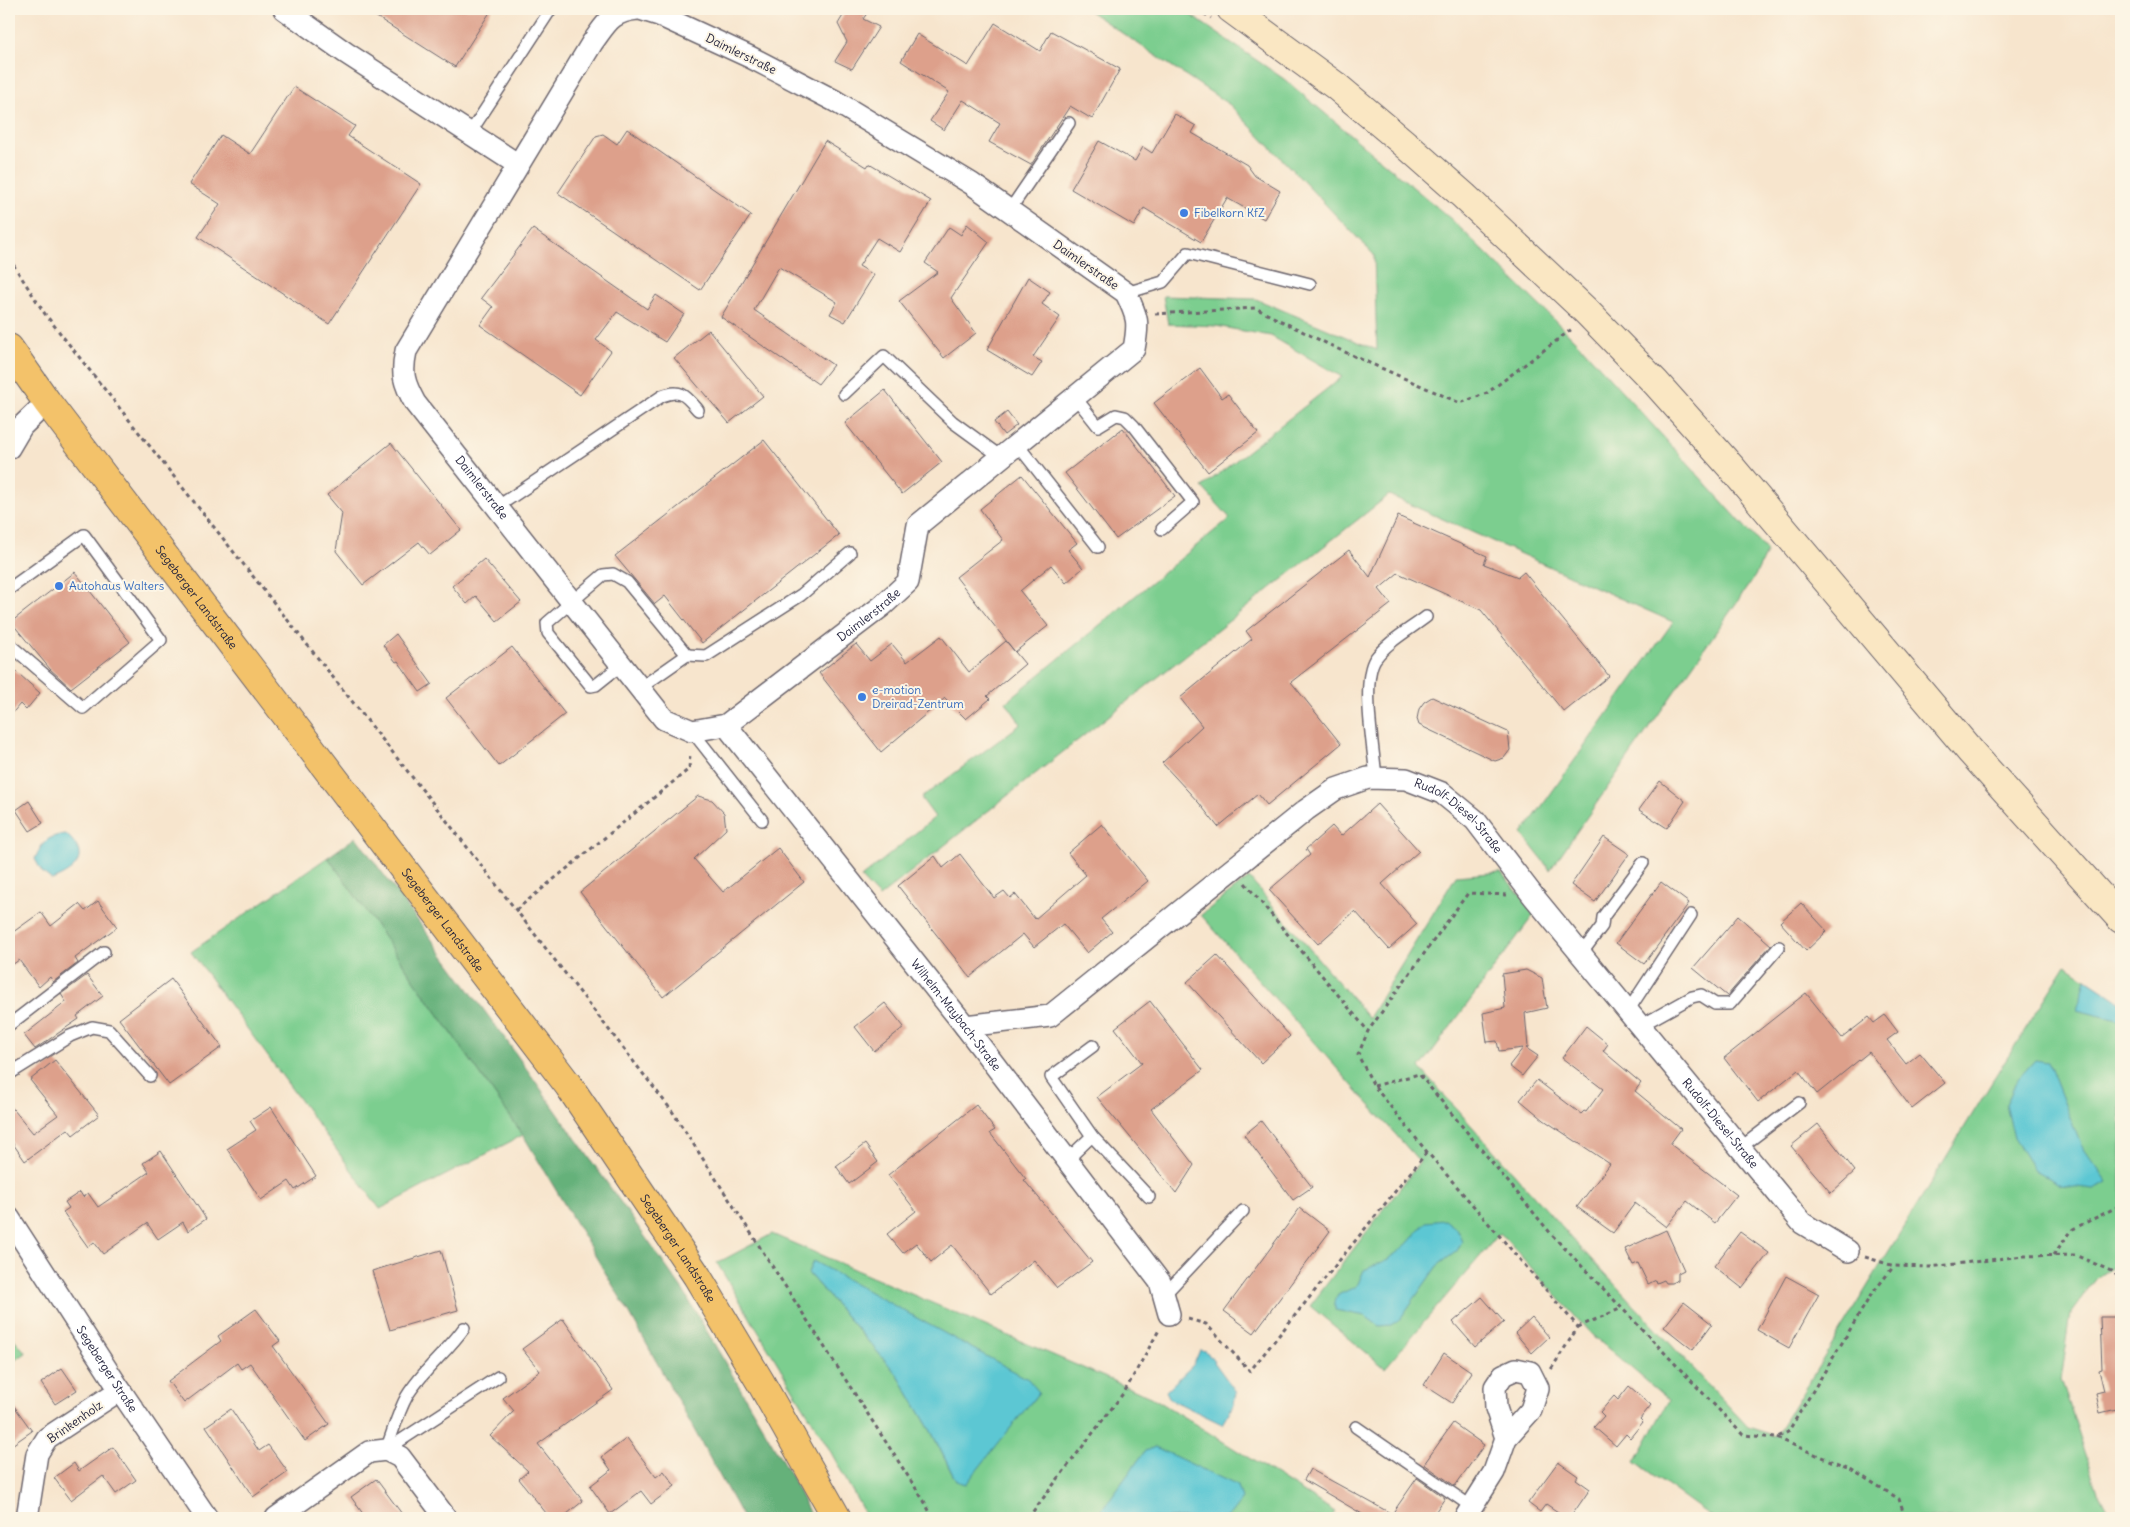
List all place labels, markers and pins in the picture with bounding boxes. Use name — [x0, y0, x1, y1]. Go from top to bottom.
place label: Fibelkorn KfZ — [1194, 205, 1265, 220]
marker: Fibelkorn KfZ — [1178, 207, 1190, 219]
place label: Autohaus Walters — [69, 578, 164, 593]
marker: Autohaus Walters — [53, 580, 65, 592]
place label: e-motion Dreirad-Zentrum — [872, 682, 964, 711]
marker: e-motion Dreirad-Zentrum — [856, 691, 868, 703]

